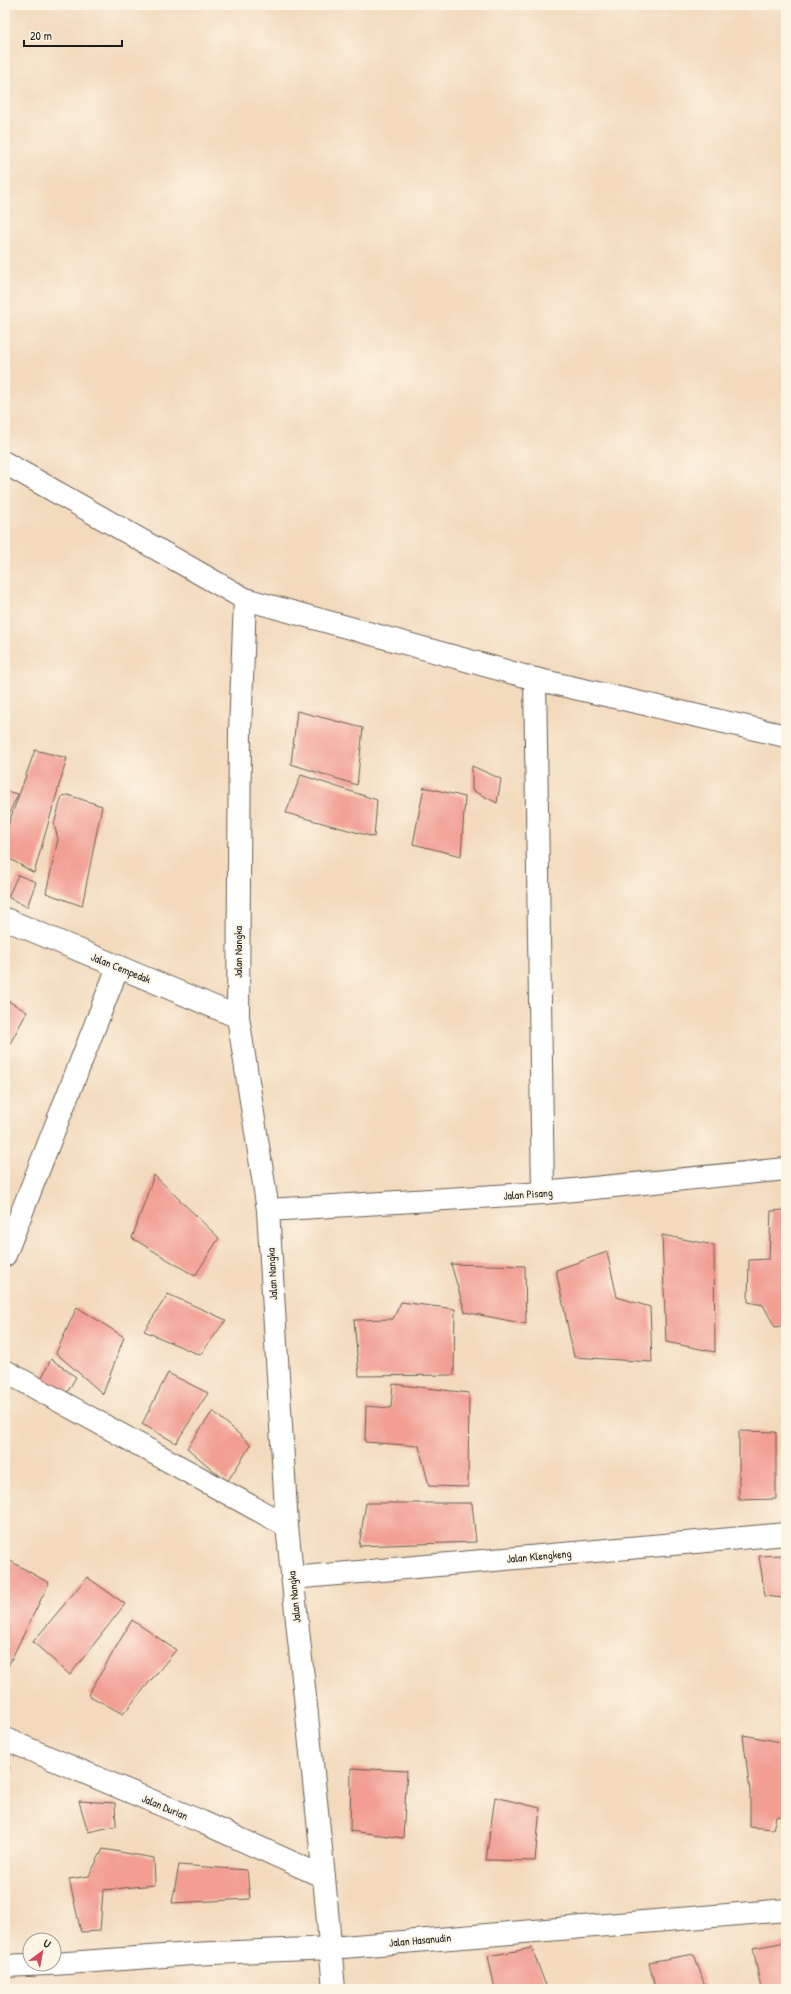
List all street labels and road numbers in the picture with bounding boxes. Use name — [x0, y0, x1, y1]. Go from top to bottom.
street label: Jalan Nangka — [231, 925, 245, 978]
street label: Jalan Cempedak — [89, 950, 153, 987]
street label: Jalan Pisang — [503, 1185, 553, 1203]
street label: Jalan Nangka — [264, 1247, 280, 1300]
street label: Jalan Klengkeng — [506, 1546, 572, 1566]
street label: Jalan Nangka — [284, 1570, 304, 1624]
street label: Jalan Durian — [140, 1791, 190, 1823]
street label: Jalan Hasanudin — [388, 1930, 452, 1950]

